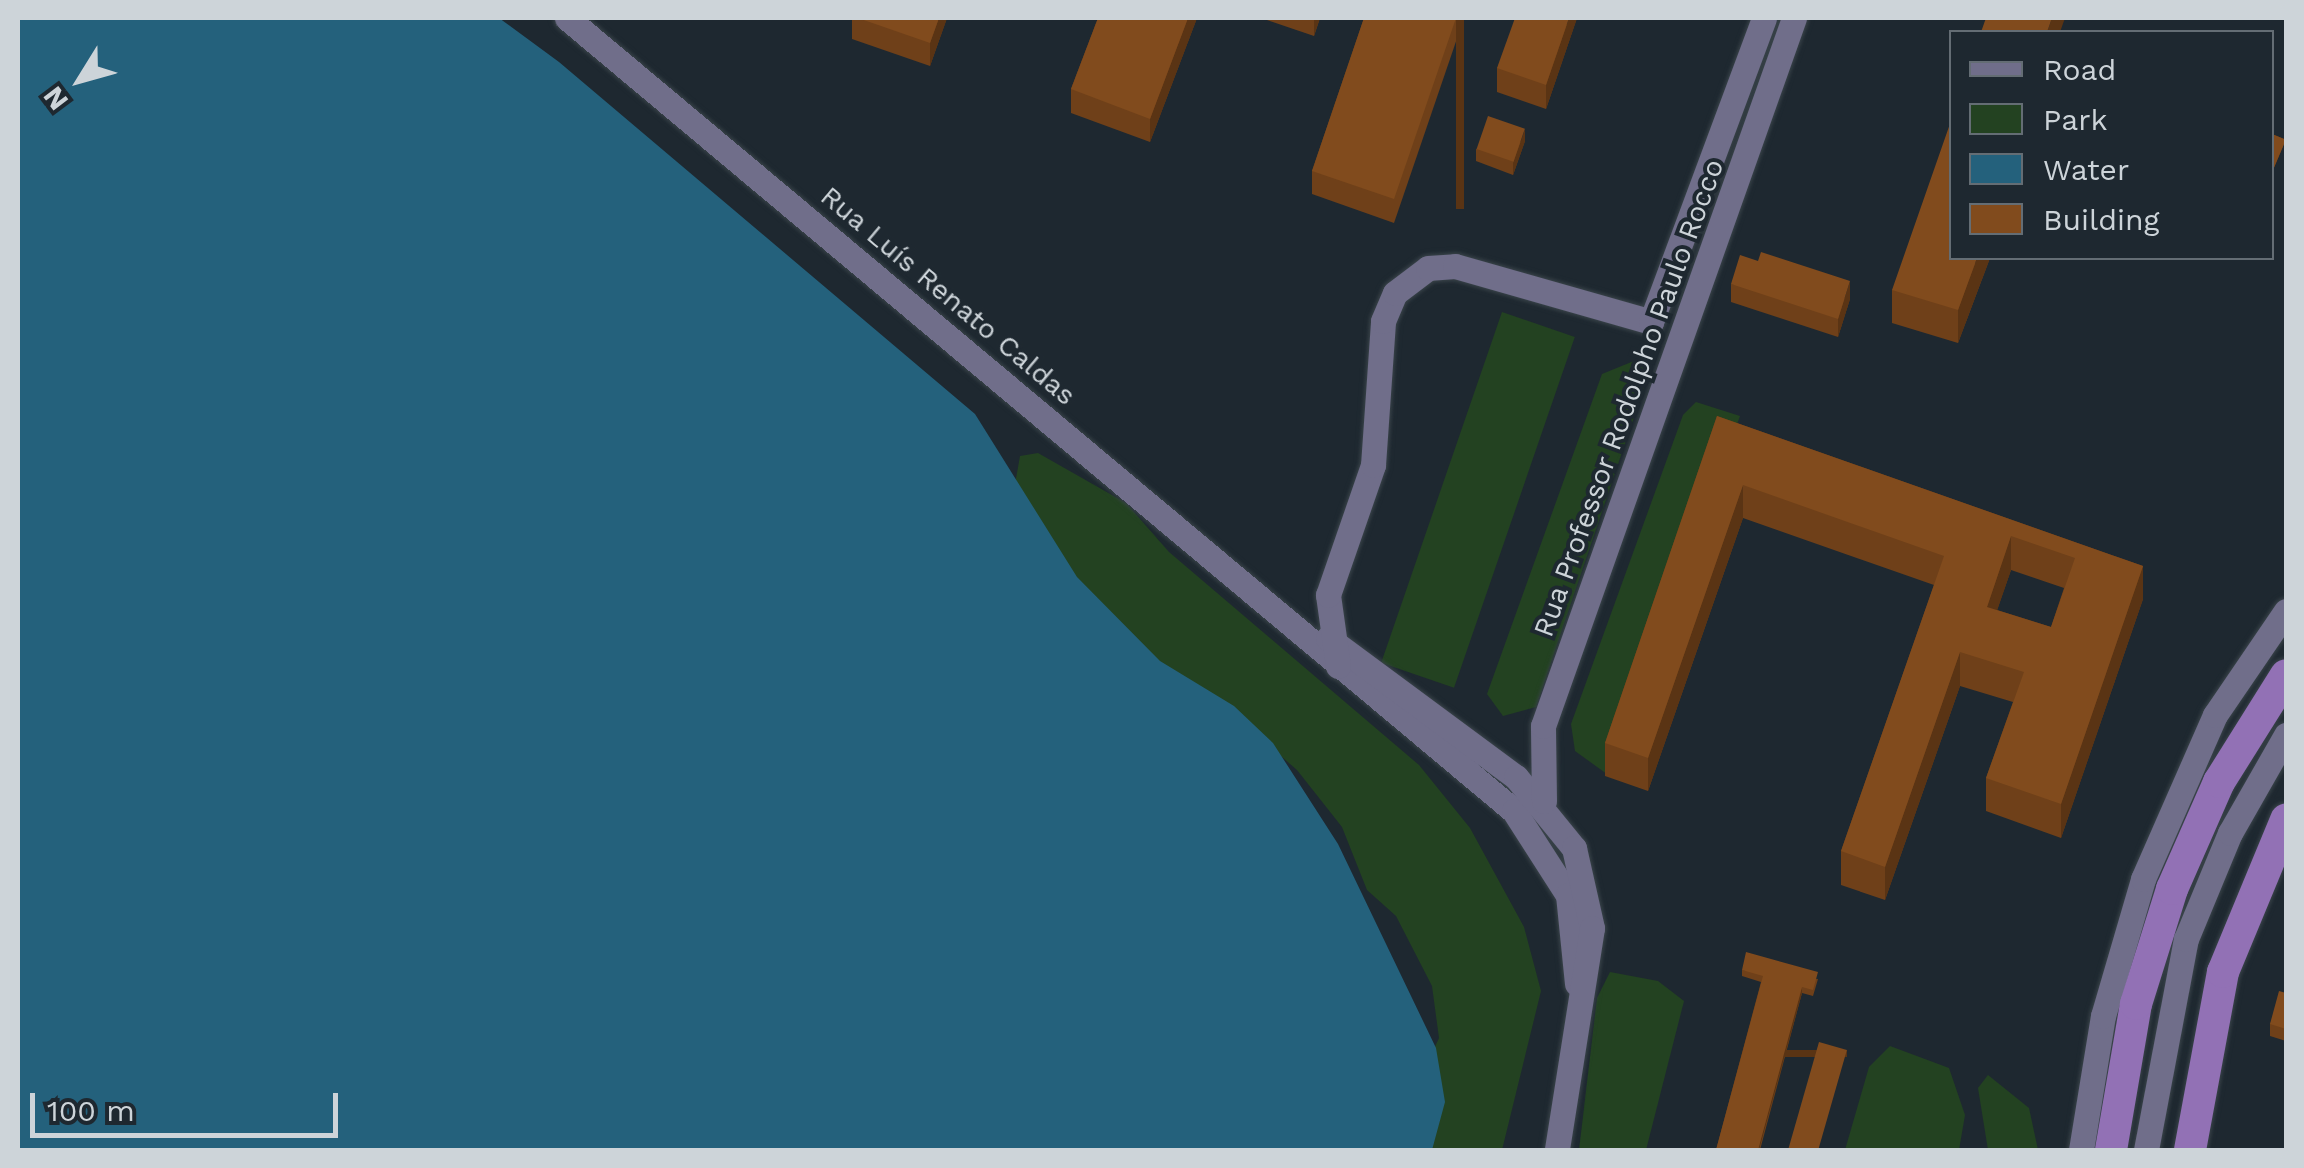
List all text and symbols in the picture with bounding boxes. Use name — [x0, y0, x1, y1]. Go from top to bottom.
north arrow — [30, 30, 130, 130]
legend — [1949, 30, 2274, 260]
text: Road — [2043, 52, 2116, 87]
text: N — [36, 80, 75, 117]
text: Park — [2043, 102, 2108, 137]
text: Water — [2043, 152, 2129, 187]
street label: Rua Professor Rodolpho Paulo Rocco — [1527, 154, 1731, 642]
street label: Rua Luís Renato Caldas — [813, 179, 1083, 413]
text: Building — [2043, 202, 2160, 237]
scale bar — [35, 1073, 342, 1135]
text: 100 m — [47, 1093, 135, 1128]

